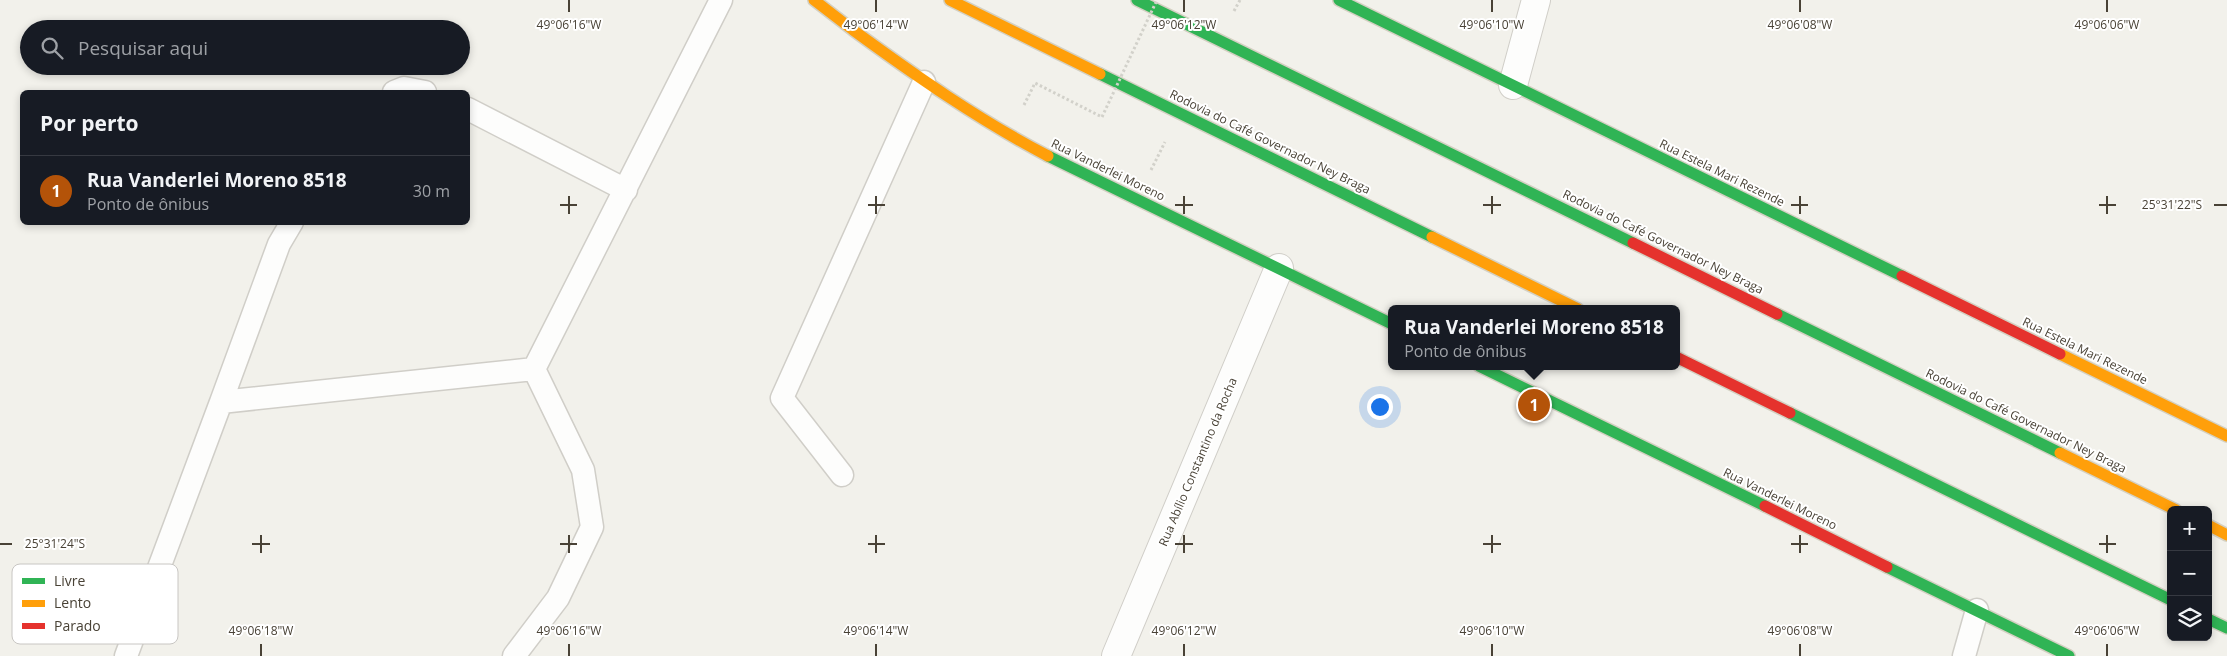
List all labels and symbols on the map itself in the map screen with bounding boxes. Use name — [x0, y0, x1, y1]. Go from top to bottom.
text: 49°06'16"W — [537, 16, 601, 33]
text: 49°06'14"W — [844, 16, 908, 33]
text: 49°06'12"W — [1152, 16, 1216, 33]
text: 49°06'10"W — [1460, 16, 1524, 33]
text: 49°06'08"W — [1768, 16, 1832, 33]
text: 49°06'06"W — [2075, 16, 2139, 33]
street label: Rodovia do Café Governador Ney Braga — [1167, 85, 1373, 198]
street label: Rua Vanderlei Moreno — [1048, 135, 1168, 205]
street label: Rua Estela Mari Rezende — [1657, 135, 1788, 210]
street label: Rodovia do Café Governador Ney Braga — [1560, 185, 1766, 298]
text: 25°31'22"S — [2142, 196, 2202, 213]
street label: Rua Estela Mari Rezende — [2020, 313, 2151, 388]
street label: Rodovia do Café Governador Ney Braga — [1923, 364, 2129, 477]
street label: Rua Abílio Constantino da Rocha — [1154, 375, 1241, 549]
pin: 1 — [1518, 386, 1550, 424]
your location — [1367, 394, 1393, 420]
street label: Rua Vanderlei Moreno — [1720, 464, 1840, 534]
text: 25°31'24"S — [25, 535, 85, 552]
legend — [12, 564, 178, 644]
text: Livre — [54, 571, 86, 590]
text: Lento — [54, 593, 91, 612]
text: Parado — [54, 616, 101, 635]
text: 49°06'18"W — [229, 622, 293, 639]
text: 49°06'16"W — [537, 622, 601, 639]
text: 49°06'14"W — [844, 622, 908, 639]
text: 49°06'12"W — [1152, 622, 1216, 639]
text: 49°06'10"W — [1460, 622, 1524, 639]
text: 49°06'08"W — [1768, 622, 1832, 639]
text: 49°06'06"W — [2075, 622, 2139, 639]

